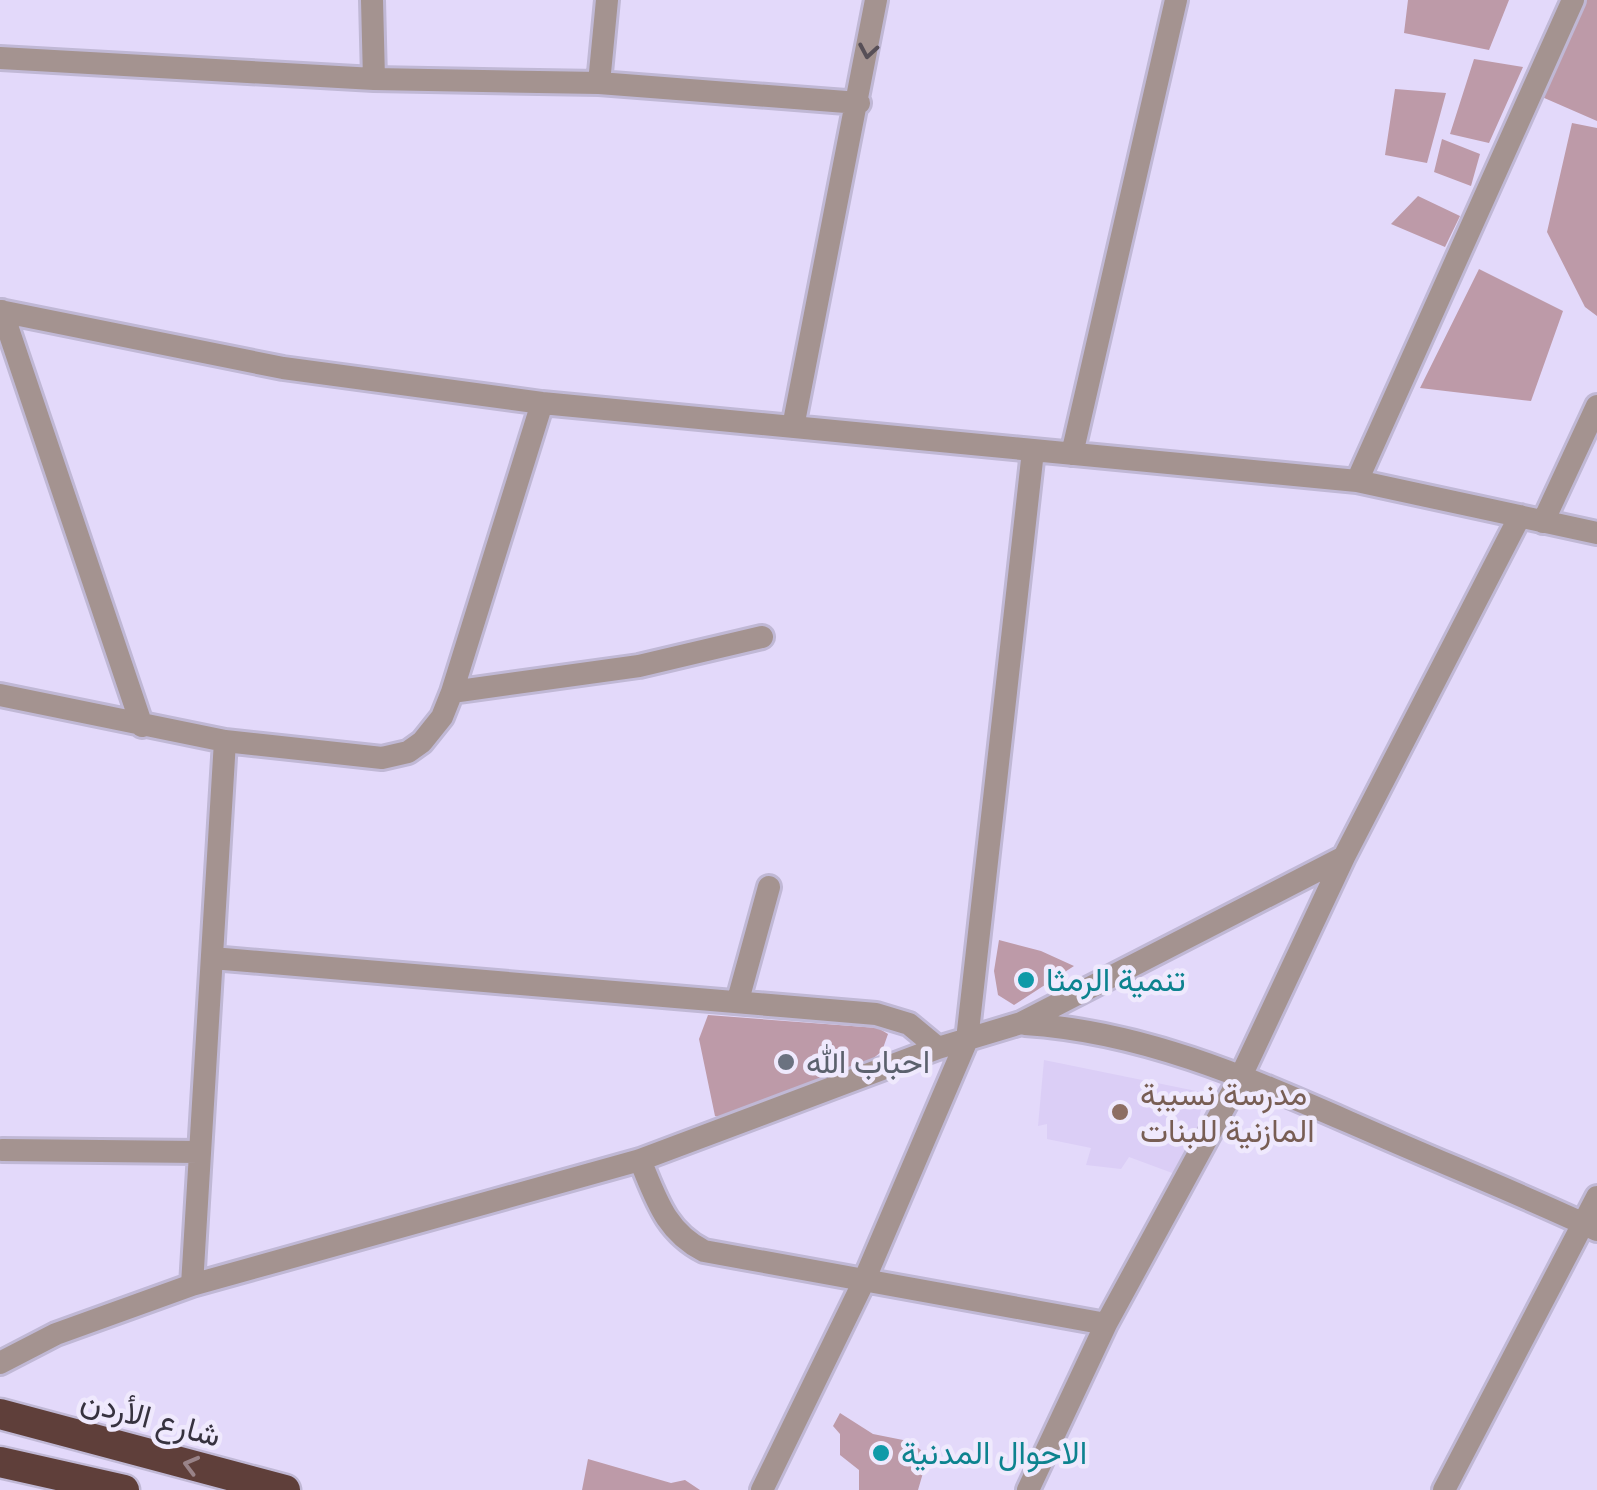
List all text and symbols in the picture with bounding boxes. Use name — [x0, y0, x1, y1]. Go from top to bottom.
one-way arrow — [858, 43, 879, 60]
place label: تنمية الرمثا — [1046, 962, 1186, 1000]
marker: تنمية الرمثا — [1015, 969, 1037, 991]
place label: احباب الله — [806, 1044, 930, 1081]
marker: احباب الله — [775, 1051, 797, 1073]
place label: مدرسة نسيبة المازنية للبنات — [1140, 1076, 1315, 1151]
marker: مدرسة نسيبة المازنية للبنات — [1109, 1101, 1131, 1123]
street label: شارع الأردن — [76, 1382, 225, 1458]
place label: الاحوال المدنية — [901, 1435, 1087, 1473]
marker: الاحوال المدنية — [870, 1442, 892, 1464]
one-way arrow — [183, 1455, 200, 1476]

